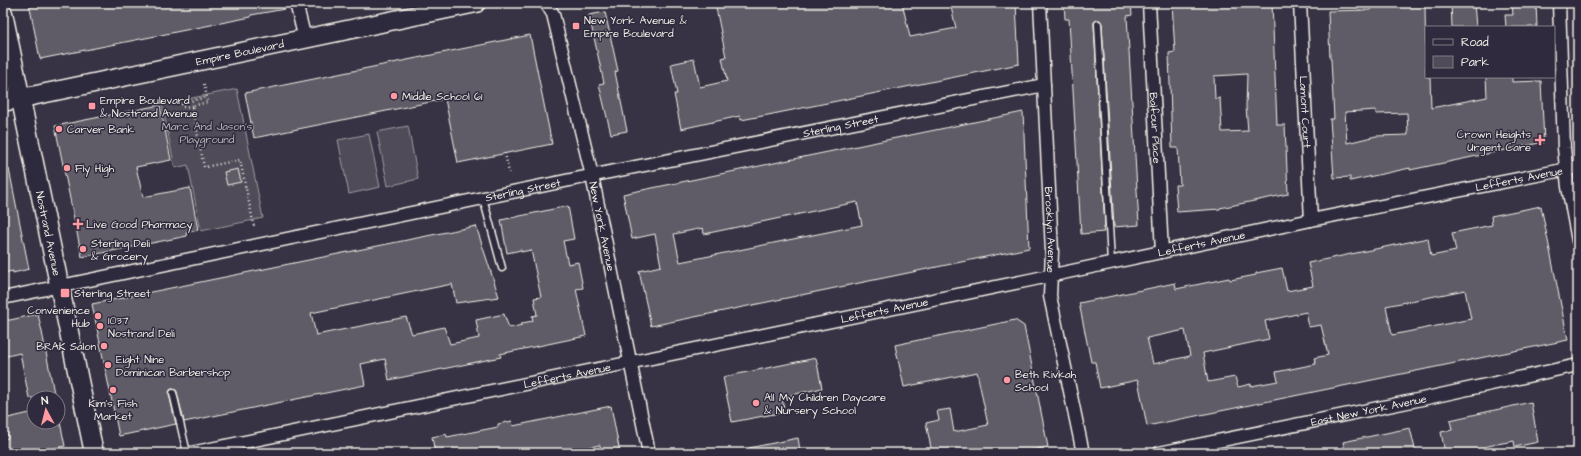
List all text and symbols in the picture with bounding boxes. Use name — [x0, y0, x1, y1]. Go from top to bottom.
place label: New York Avenue & Empire Boulevard — [584, 13, 688, 41]
marker: New York Avenue & Empire Boulevard — [571, 21, 581, 31]
legend — [1425, 26, 1555, 78]
text: Road — [1461, 34, 1489, 51]
street label: Empire Boulevard — [194, 36, 286, 69]
text: Park — [1461, 54, 1489, 71]
street label: Lamont Court — [1296, 75, 1315, 149]
place label: Middle School 61 — [402, 89, 483, 104]
marker: Middle School 61 — [389, 91, 399, 101]
street label: Balfour Place — [1146, 92, 1165, 164]
place label: Empire Boulevard & Nostrand Avenue — [100, 93, 198, 121]
marker: Empire Boulevard & Nostrand Avenue — [87, 101, 97, 111]
street label: Sterling Street — [801, 111, 880, 141]
park label: Marc And Jason's Playground — [162, 119, 253, 148]
place label: Carver Bank — [67, 122, 135, 137]
marker: Carver Bank — [54, 124, 64, 134]
place label: Crown Heights Urgent Care — [1457, 127, 1531, 156]
marker: Crown Heights Urgent Care — [1534, 134, 1546, 146]
place label: Fly High — [75, 161, 115, 177]
marker: Fly High — [62, 163, 72, 173]
street label: Lefferts Avenue — [1474, 163, 1564, 195]
street label: Sterling Street — [484, 175, 562, 205]
street label: New York Avenue — [586, 180, 619, 273]
street label: Brooklyn Avenue — [1041, 186, 1060, 273]
street label: Nostrand Avenue — [33, 190, 65, 277]
place label: Live Good Pharmacy — [86, 217, 193, 233]
marker: Live Good Pharmacy — [73, 219, 83, 229]
street label: Lefferts Avenue — [1156, 227, 1247, 260]
place label: Sterling Deli & Grocery — [91, 236, 150, 265]
marker: Sterling Deli & Grocery — [78, 244, 88, 254]
place label: Sterling Street — [74, 286, 151, 302]
marker: Sterling Street — [59, 287, 71, 299]
street label: Lefferts Avenue — [839, 294, 929, 326]
place label: Convenience Hub — [27, 303, 90, 331]
marker: Convenience Hub — [93, 311, 103, 321]
place label: 1037 Nostrand Deli — [108, 313, 175, 341]
marker: 1037 Nostrand Deli — [95, 321, 105, 331]
place label: BRAK Salon — [36, 339, 96, 354]
marker: BRAK Salon — [99, 341, 109, 351]
place label: Eight Nine Dominican Barbershop — [116, 352, 230, 380]
street label: Lefferts Avenue — [522, 359, 612, 392]
marker: Eight Nine Dominican Barbershop — [103, 360, 113, 370]
place label: Beth Rivkah School — [1015, 367, 1077, 395]
marker: Beth Rivkah School — [1002, 375, 1012, 385]
marker: Kim's Fish Market — [108, 385, 118, 395]
north arrow — [26, 390, 66, 430]
place label: All My Children Daycare & Nursery School — [764, 390, 886, 419]
street label: East New York Avenue — [1309, 391, 1428, 429]
text: N — [41, 393, 49, 408]
place label: Kim's Fish Market — [89, 396, 138, 424]
marker: All My Children Daycare & Nursery School — [751, 398, 761, 408]

